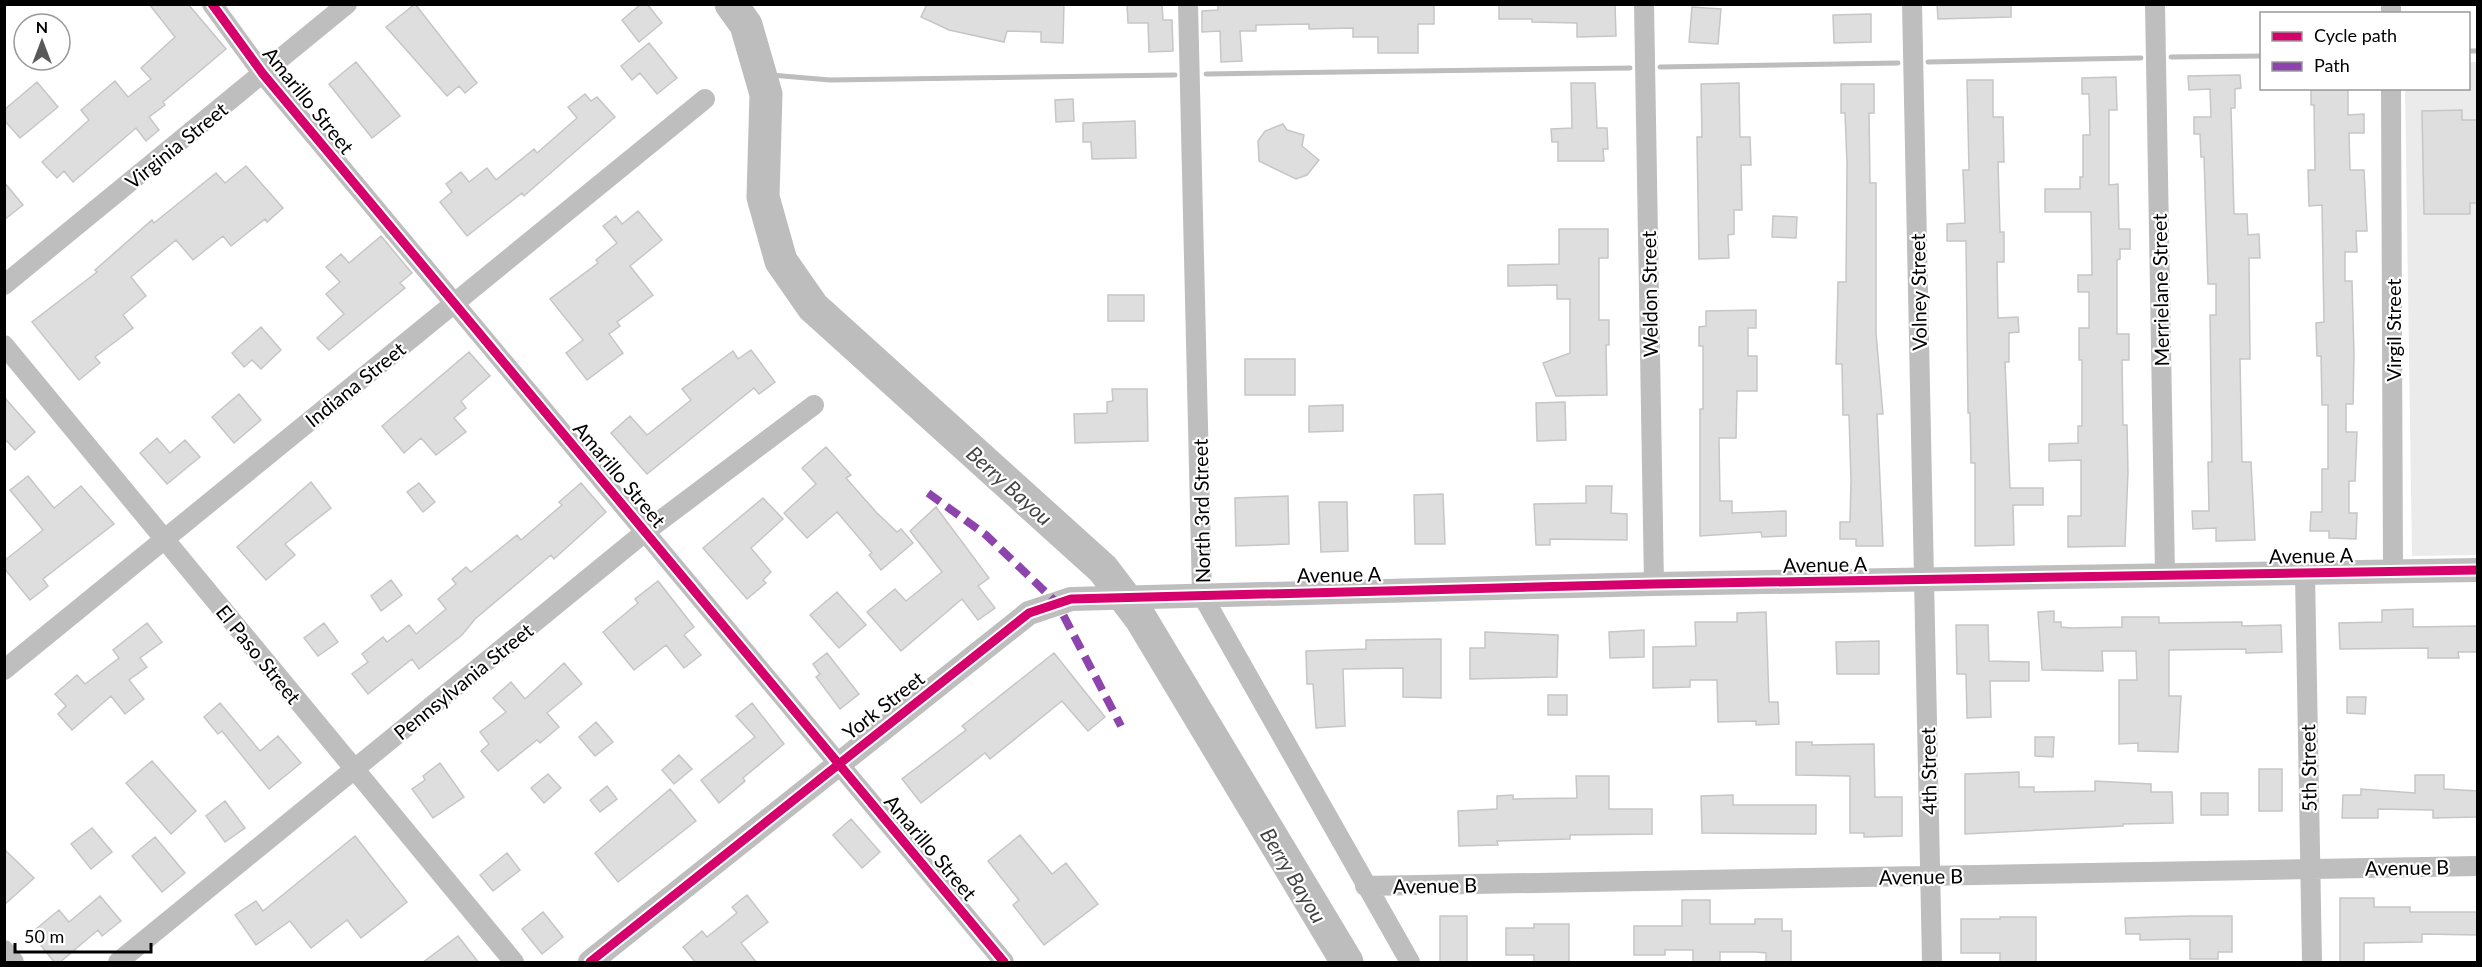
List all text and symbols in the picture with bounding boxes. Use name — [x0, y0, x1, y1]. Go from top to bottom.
north arrow — [12, 12, 72, 72]
legend — [2260, 12, 2470, 90]
text: N — [36, 17, 48, 36]
text: Cycle path — [2314, 24, 2397, 46]
street label: Amarillo Street — [259, 42, 359, 158]
text: Path — [2314, 54, 2350, 76]
street label: Virginia Street — [120, 97, 232, 193]
street label: Merrielane Street — [2147, 213, 2173, 367]
street label: Weldon Street — [1636, 231, 1662, 357]
street label: Volney Street — [1905, 233, 1931, 351]
street label: Virgil Street — [2381, 278, 2405, 382]
street label: Indiana Street — [300, 336, 410, 432]
street label: Amarillo Street — [569, 416, 671, 532]
street label: North 3rd Street — [1188, 439, 1214, 583]
water label: Berry Bayou — [962, 440, 1058, 530]
street label: Avenue A — [2269, 542, 2354, 568]
street label: Avenue A — [1783, 551, 1868, 577]
street label: Avenue A — [1297, 561, 1382, 587]
street label: El Paso Street — [212, 600, 306, 708]
street label: Pennsylvania Street — [389, 618, 537, 744]
street label: York Street — [837, 666, 929, 744]
street label: 5th Street — [2295, 724, 2321, 812]
street label: 4th Street — [1915, 727, 1941, 815]
street label: Amarillo Street — [880, 789, 982, 905]
water label: Berry Bayou — [1256, 823, 1332, 927]
street label: Avenue B — [2365, 854, 2449, 880]
street label: Avenue B — [1879, 863, 1963, 889]
street label: Avenue B — [1393, 872, 1477, 898]
scale bar — [15, 916, 152, 954]
text: 50 m — [24, 925, 64, 947]

